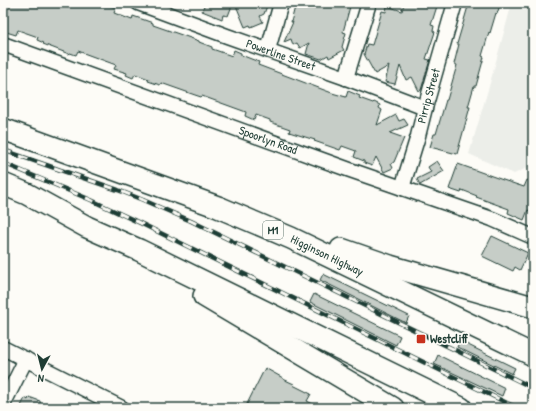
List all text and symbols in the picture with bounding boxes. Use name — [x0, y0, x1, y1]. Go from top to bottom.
street label: Powerline Street — [244, 34, 319, 75]
street label: Pirrip Street — [413, 65, 444, 125]
street label: Spoorlyn Road — [237, 121, 300, 158]
road number: M1 — [263, 221, 283, 239]
street label: Higginson Highway — [288, 230, 366, 280]
place label: Westcliff — [430, 330, 468, 347]
marker: Westcliff — [415, 333, 427, 345]
north arrow — [22, 349, 62, 389]
text: N — [37, 372, 45, 386]

